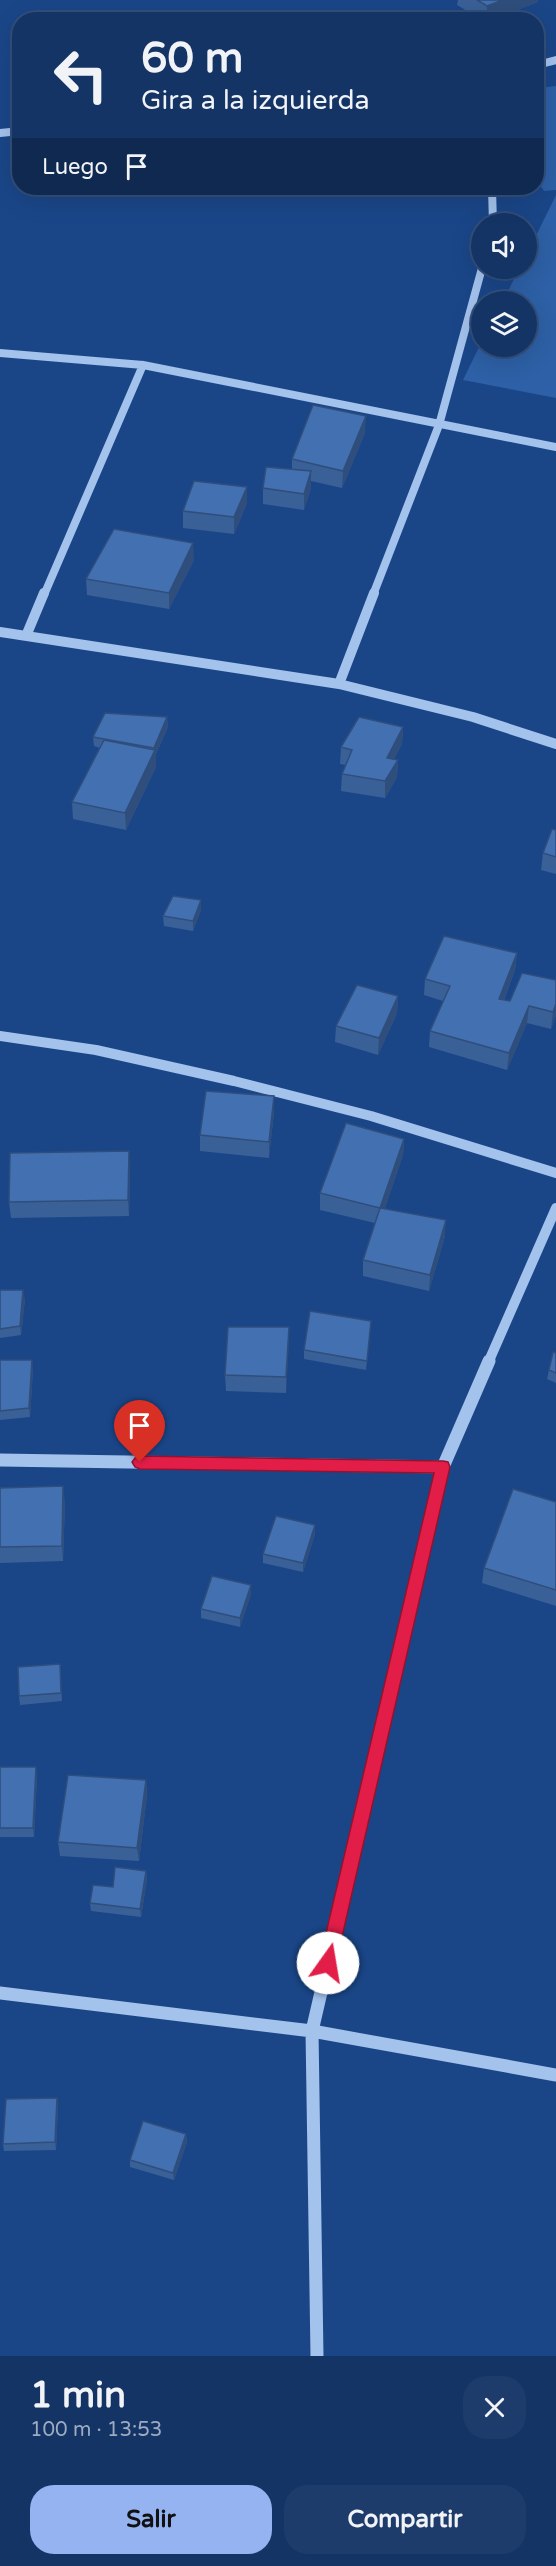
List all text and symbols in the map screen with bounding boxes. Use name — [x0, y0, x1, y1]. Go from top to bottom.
text: 60 m — [141, 33, 243, 84]
icon: left — [42, 36, 120, 114]
text: Gira a la izquierda — [141, 84, 370, 117]
icon: arrive — [120, 150, 153, 183]
text: Luego — [42, 154, 108, 180]
map controls — [471, 213, 537, 357]
button: sound — [471, 213, 537, 279]
button: layers — [471, 291, 537, 357]
pin — [114, 1400, 165, 1462]
icon: arrive — [123, 1409, 156, 1442]
position arrow — [296, 1931, 360, 1995]
text: 1 min — [30, 2374, 126, 2417]
button: close — [463, 2376, 526, 2439]
text: 100 m · 13:53 — [30, 2418, 162, 2442]
button: Salir — [30, 2485, 272, 2554]
button: Compartir — [284, 2485, 526, 2554]

